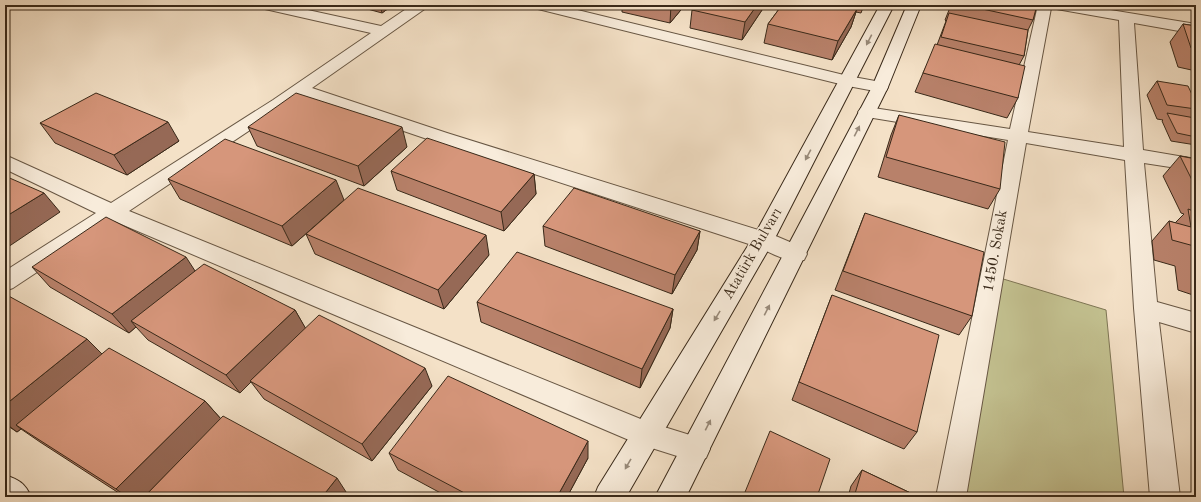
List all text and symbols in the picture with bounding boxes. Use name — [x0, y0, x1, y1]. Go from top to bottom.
one-way arrow — [866, 34, 872, 46]
one-way arrow — [854, 125, 860, 137]
one-way arrow — [805, 149, 812, 161]
street label: Atatürk Bulvarı — [721, 206, 785, 302]
street label: 1450. Sokak — [981, 209, 1011, 293]
one-way arrow — [764, 304, 770, 315]
one-way arrow — [713, 310, 720, 322]
one-way arrow — [705, 419, 711, 431]
one-way arrow — [625, 458, 632, 470]

